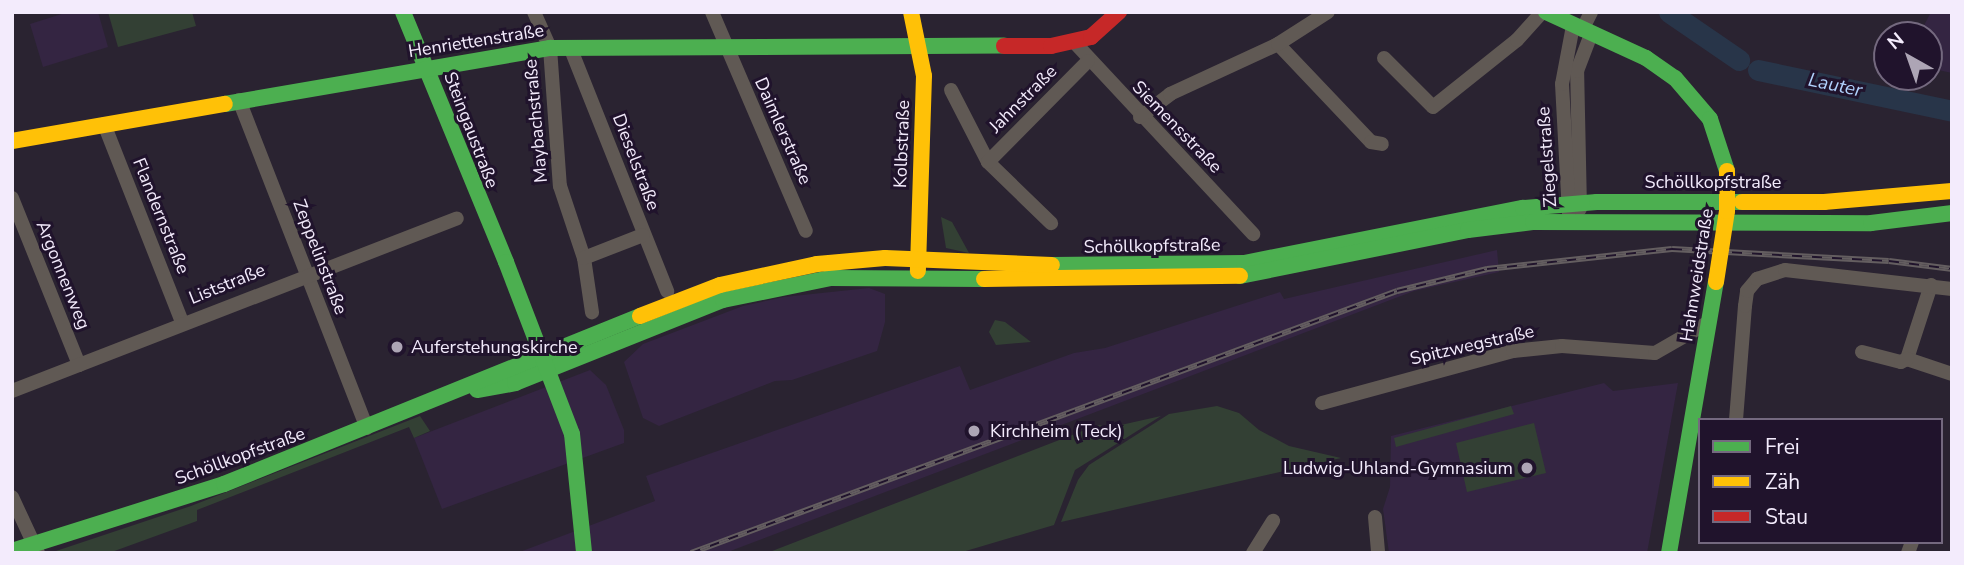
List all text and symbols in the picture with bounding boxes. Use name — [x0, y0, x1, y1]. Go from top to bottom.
street label: Henriettenstraße — [407, 20, 545, 62]
north arrow — [1873, 21, 1943, 91]
text: N — [1882, 27, 1910, 56]
street label: Maybachstraße — [520, 58, 552, 184]
street label: Jahnstraße — [985, 61, 1061, 137]
street label: Steingaustraße — [439, 69, 503, 191]
water label: Lauter — [1806, 69, 1864, 103]
street label: Daimlerstraße — [750, 74, 816, 188]
street label: Siemensstraße — [1128, 76, 1226, 178]
street label: Kolbstraße — [890, 100, 914, 188]
street label: Ziegelstraße — [1533, 106, 1561, 208]
street label: Dieselstraße — [608, 111, 664, 213]
street label: Flandernstraße — [128, 155, 194, 277]
street label: Schöllkopfstraße — [1645, 171, 1781, 193]
street label: Zeppelinstraße — [288, 196, 352, 318]
street label: Hahnweidstraße — [1676, 207, 1718, 343]
street label: Argonnenweg — [31, 218, 95, 332]
street label: Schöllkopfstraße — [1083, 234, 1221, 258]
street label: Liststraße — [186, 259, 268, 309]
street label: Spitzwegstraße — [1408, 320, 1536, 370]
place label: Auferstehungskirche — [411, 336, 578, 358]
marker: Auferstehungskirche — [389, 339, 405, 355]
legend — [1698, 418, 1943, 544]
place label: Kirchheim (Teck) — [990, 420, 1123, 442]
marker: Kirchheim (Teck) — [964, 421, 984, 441]
street label: Schöllkopfstraße — [172, 422, 308, 490]
text: Frei — [1765, 433, 1800, 461]
place label: Ludwig-Uhland-Gymnasium — [1283, 457, 1513, 479]
marker: Ludwig-Uhland-Gymnasium — [1519, 460, 1535, 476]
text: Zäh — [1765, 468, 1800, 496]
text: Stau — [1765, 503, 1808, 531]

